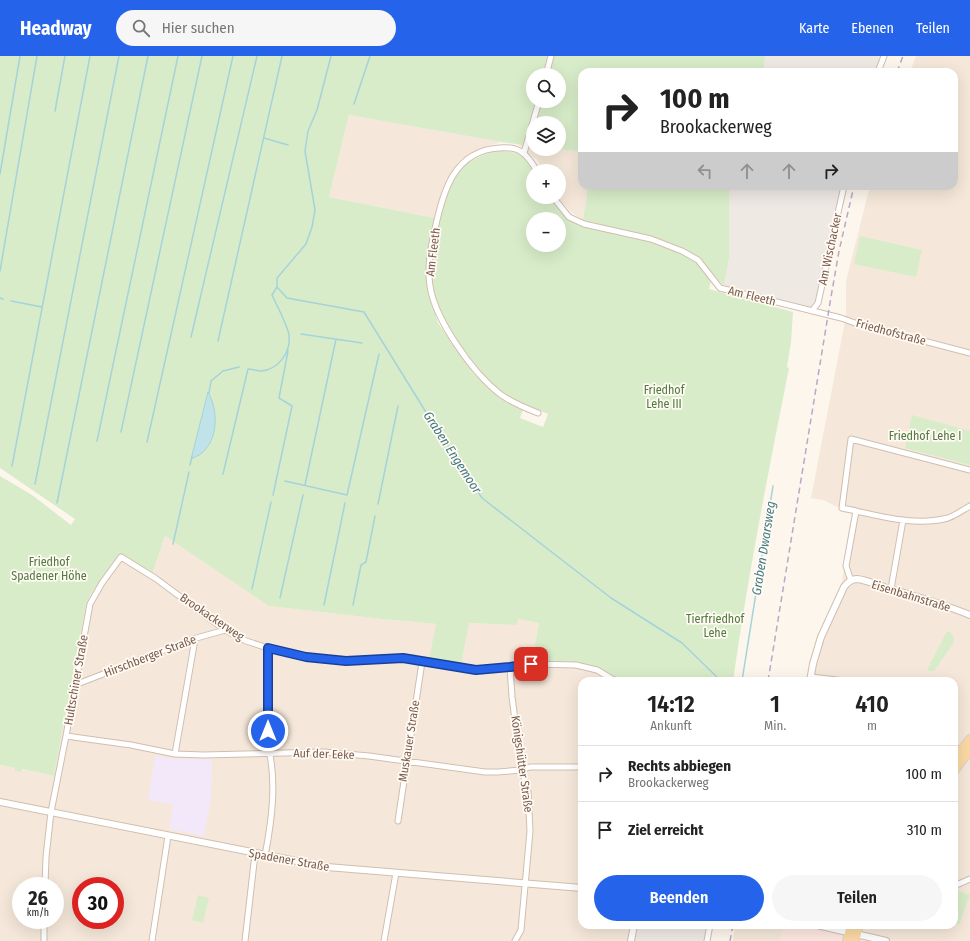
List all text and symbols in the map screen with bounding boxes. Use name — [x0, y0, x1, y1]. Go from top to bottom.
search box — [116, 10, 396, 46]
text: Headway — [20, 17, 92, 40]
icon: search — [130, 17, 152, 39]
text: Hier suchen — [162, 19, 235, 37]
text: Karte — [799, 20, 829, 37]
text: Ebenen — [851, 20, 894, 37]
text: Teilen — [916, 20, 950, 37]
map controls — [526, 68, 566, 252]
button: search — [526, 68, 566, 108]
text: 100 m — [660, 82, 730, 115]
icon: right — [594, 84, 646, 136]
button: layers — [526, 116, 566, 156]
text: Brookackerweg — [660, 116, 772, 138]
icon: left — [694, 160, 716, 182]
icon: ahead — [736, 160, 758, 182]
icon: ahead — [778, 160, 800, 182]
icon: right — [820, 160, 842, 182]
button: + — [526, 164, 566, 204]
street label: Am Wischacker — [816, 211, 845, 286]
button: − — [526, 212, 566, 252]
street label: Am Fleeth — [423, 227, 443, 277]
street label: Am Fleeth — [727, 283, 777, 309]
street label: Friedhofstraße — [855, 316, 928, 348]
park label: Friedhof Lehe III — [644, 383, 686, 411]
water label: Graben Engemoor — [420, 408, 485, 497]
park label: Friedhof Lehe I — [889, 429, 961, 443]
water label: Graben Dwarsweg — [749, 500, 778, 596]
park label: Friedhof Spadener Höhe — [11, 555, 87, 583]
street label: Eisenbahnstraße — [870, 577, 952, 615]
street label: Brookackerweg — [177, 590, 247, 644]
park label: Tierfriedhof Lehe — [686, 612, 745, 640]
street label: Hirschberger Straße — [102, 632, 198, 680]
street label: Hultschiner Straße — [61, 634, 91, 726]
pin — [514, 647, 548, 681]
icon: arrive — [520, 653, 542, 675]
text: 14:12 — [647, 690, 695, 718]
text: 1 — [770, 690, 780, 718]
text: 410 — [855, 690, 889, 718]
street label: Muskauer Straße — [396, 699, 422, 783]
position arrow — [247, 710, 289, 752]
street label: Königshütter Straße — [508, 715, 536, 813]
text: Ankunft — [650, 718, 692, 733]
text: Min. — [764, 718, 786, 733]
text: m — [867, 718, 877, 733]
street label: Auf der Eeke — [293, 746, 355, 762]
text: Rechts abbiegen — [628, 757, 731, 775]
icon: right — [594, 763, 616, 785]
text: 100 m — [905, 765, 942, 783]
text: Brookackerweg — [628, 775, 709, 790]
icon: arrive — [594, 819, 616, 841]
text: Ziel erreicht — [628, 821, 703, 839]
text: 310 m — [907, 821, 942, 839]
street label: Spadener Straße — [248, 846, 330, 874]
button: Beenden — [594, 875, 764, 921]
button: Teilen — [772, 875, 942, 921]
speed limit sign: 30 — [72, 877, 124, 929]
text: 26 — [28, 886, 48, 910]
text: km/h — [27, 907, 49, 919]

